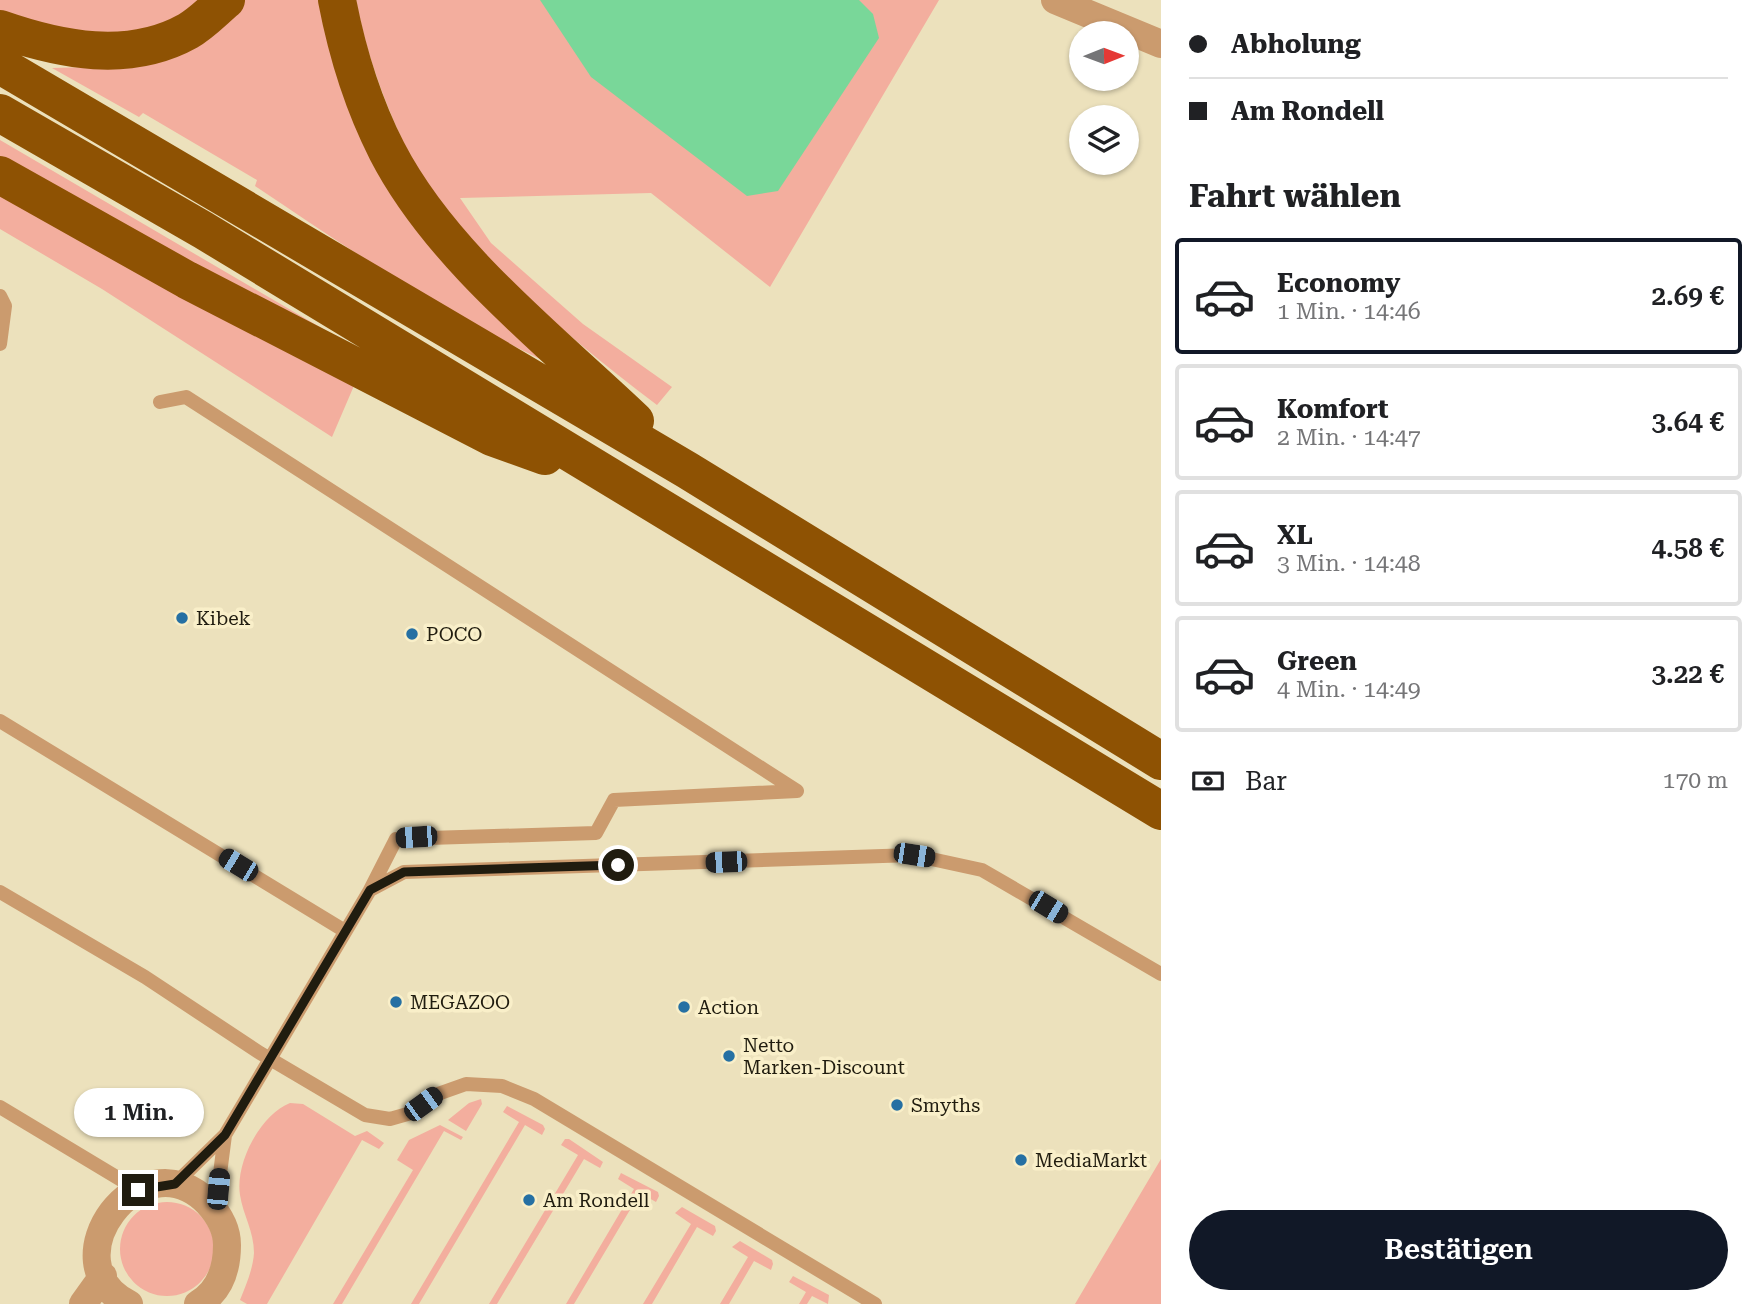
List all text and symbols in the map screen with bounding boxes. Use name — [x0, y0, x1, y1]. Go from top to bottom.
north arrow — [1069, 21, 1139, 91]
map controls — [1069, 21, 1139, 175]
text: Abholung — [1231, 29, 1361, 59]
text: Am Rondell — [1231, 96, 1384, 126]
button: layers — [1069, 105, 1139, 175]
text: Fahrt wählen — [1189, 177, 1401, 215]
icon: car — [1193, 265, 1256, 328]
text: Economy — [1277, 268, 1400, 298]
text: 2.69 € — [1652, 281, 1724, 311]
text: 1 Min. · 14:46 — [1277, 298, 1421, 325]
icon: car — [1193, 391, 1256, 454]
text: Komfort — [1277, 394, 1389, 424]
text: 3.64 € — [1652, 407, 1724, 437]
text: 2 Min. · 14:47 — [1277, 424, 1421, 451]
icon: car — [1193, 517, 1256, 580]
text: XL — [1277, 520, 1313, 550]
text: 4.58 € — [1652, 533, 1724, 563]
text: 3 Min. · 14:48 — [1277, 550, 1421, 577]
place label: Kibek — [196, 607, 250, 630]
marker: Kibek — [174, 610, 190, 626]
place label: POCO — [426, 623, 482, 646]
marker: POCO — [404, 626, 420, 642]
icon: car — [1193, 643, 1256, 706]
text: Green — [1277, 646, 1357, 676]
text: 3.22 € — [1652, 659, 1724, 689]
text: 4 Min. · 14:49 — [1277, 676, 1421, 703]
icon: cash — [1189, 762, 1227, 800]
text: Bar — [1245, 766, 1287, 796]
text: 170 m — [1663, 767, 1728, 794]
car — [395, 825, 438, 849]
car — [892, 841, 937, 869]
car — [215, 845, 262, 885]
route start — [602, 849, 634, 881]
car — [705, 851, 748, 873]
car — [1025, 887, 1072, 927]
place label: MEGAZOO — [410, 991, 510, 1014]
marker: MEGAZOO — [388, 994, 404, 1010]
place label: Action — [698, 996, 759, 1019]
marker: Action — [676, 999, 692, 1015]
place label: Netto Marken-Discount — [743, 1034, 905, 1079]
marker: Netto Marken-Discount — [721, 1048, 737, 1064]
car — [400, 1083, 447, 1125]
callout: 1 Min. — [73, 1088, 203, 1138]
place label: Smyths — [911, 1094, 980, 1117]
marker: Smyths — [889, 1097, 905, 1113]
text: 1 Min. — [104, 1099, 174, 1126]
place label: MediaMarkt — [1035, 1149, 1147, 1172]
marker: MediaMarkt — [1013, 1152, 1029, 1168]
car — [206, 1167, 231, 1211]
route end — [122, 1174, 154, 1206]
place label: Am Rondell — [543, 1189, 650, 1212]
marker: Am Rondell — [521, 1192, 537, 1208]
button: Bestätigen — [1189, 1210, 1728, 1290]

